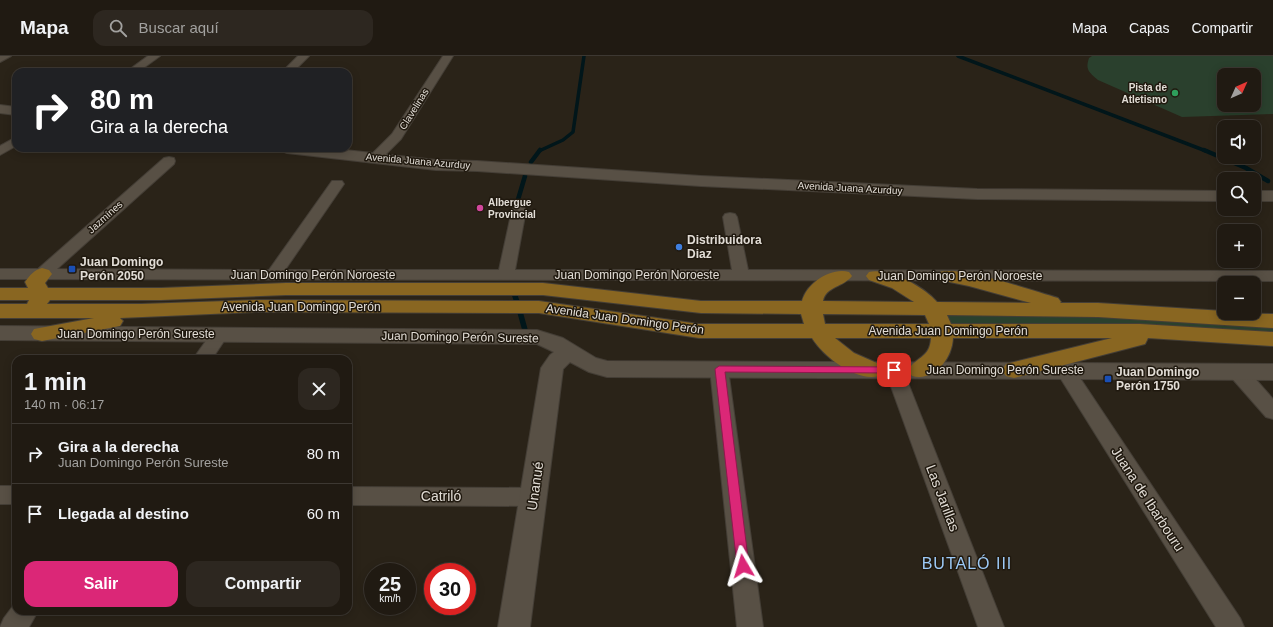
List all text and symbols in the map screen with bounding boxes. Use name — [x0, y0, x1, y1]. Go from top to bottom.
search box — [93, 10, 373, 46]
text: Mapa — [20, 17, 69, 38]
icon: search — [107, 17, 129, 39]
text: Buscar aquí — [139, 19, 219, 36]
text: Mapa — [1072, 20, 1107, 36]
text: Capas — [1129, 20, 1170, 36]
text: Compartir — [1192, 20, 1253, 36]
north arrow — [1217, 68, 1261, 112]
map controls — [1217, 68, 1261, 320]
place label: Pista de Atletismo — [1121, 82, 1167, 105]
icon: right — [24, 84, 76, 136]
text: 80 m — [90, 84, 154, 115]
street label: Clavelinas — [397, 87, 431, 131]
marker: Pista de Atletismo — [1170, 88, 1180, 98]
text: Gira a la derecha — [90, 117, 228, 137]
button: sound — [1217, 120, 1261, 164]
street label: Avenida Juana Azurduy — [365, 151, 471, 171]
button: search — [1217, 172, 1261, 216]
street label: Avenida Juana Azurduy — [797, 180, 903, 196]
place label: Albergue Provincial — [488, 197, 536, 220]
street label: Jazmínes — [85, 199, 125, 235]
marker: Albergue Provincial — [475, 203, 485, 213]
button: + — [1217, 224, 1261, 268]
place label: Distribuidora Diaz — [687, 233, 762, 261]
marker: Distribuidora Diaz — [674, 242, 684, 252]
place label: Juan Domingo Perón 2050 — [80, 255, 163, 283]
marker: Juan Domingo Perón 2050 — [67, 264, 77, 274]
street label: Juan Domingo Perón Noroeste — [231, 268, 396, 282]
street label: Juan Domingo Perón Noroeste — [555, 268, 720, 282]
street label: Juan Domingo Perón Noroeste — [878, 269, 1043, 283]
button: − — [1217, 276, 1261, 320]
street label: Avenida Juan Domingo Perón — [221, 300, 381, 314]
street label: Avenida Juan Domingo Perón — [545, 301, 705, 337]
street label: Avenida Juan Domingo Perón — [868, 324, 1028, 338]
street label: Juan Domingo Perón Sureste — [57, 327, 215, 341]
street label: Juan Domingo Perón Sureste — [381, 329, 539, 345]
pin — [877, 353, 911, 387]
icon: arrive — [883, 359, 905, 381]
street label: Juan Domingo Perón Sureste — [926, 363, 1084, 377]
place label: Juan Domingo Perón 1750 — [1116, 365, 1199, 393]
text: 1 min — [24, 368, 87, 395]
button: close — [298, 368, 340, 410]
marker: Juan Domingo Perón 1750 — [1103, 374, 1113, 384]
text: 140 m · 06:17 — [24, 397, 104, 412]
text: Gira a la derecha — [58, 438, 179, 455]
icon: right — [24, 443, 46, 465]
street label: Juana de Ibarbouru — [1108, 444, 1188, 554]
text: 80 m — [307, 445, 340, 462]
text: Juan Domingo Perón Sureste — [58, 455, 229, 470]
street label: Unanué — [524, 460, 546, 511]
street label: Las Jarillas — [923, 462, 963, 534]
street label: Catriló — [421, 488, 461, 504]
icon: arrive — [24, 503, 46, 525]
text: Llegada al destino — [58, 505, 189, 522]
text: 60 m — [307, 505, 340, 522]
position arrow — [722, 545, 764, 587]
district label: BUTALÓ III — [922, 554, 1012, 572]
button: Salir — [24, 561, 178, 607]
button: Compartir — [186, 561, 340, 607]
speed limit sign: 30 — [424, 563, 476, 615]
text: 25 — [379, 573, 401, 595]
text: km/h — [379, 593, 401, 604]

